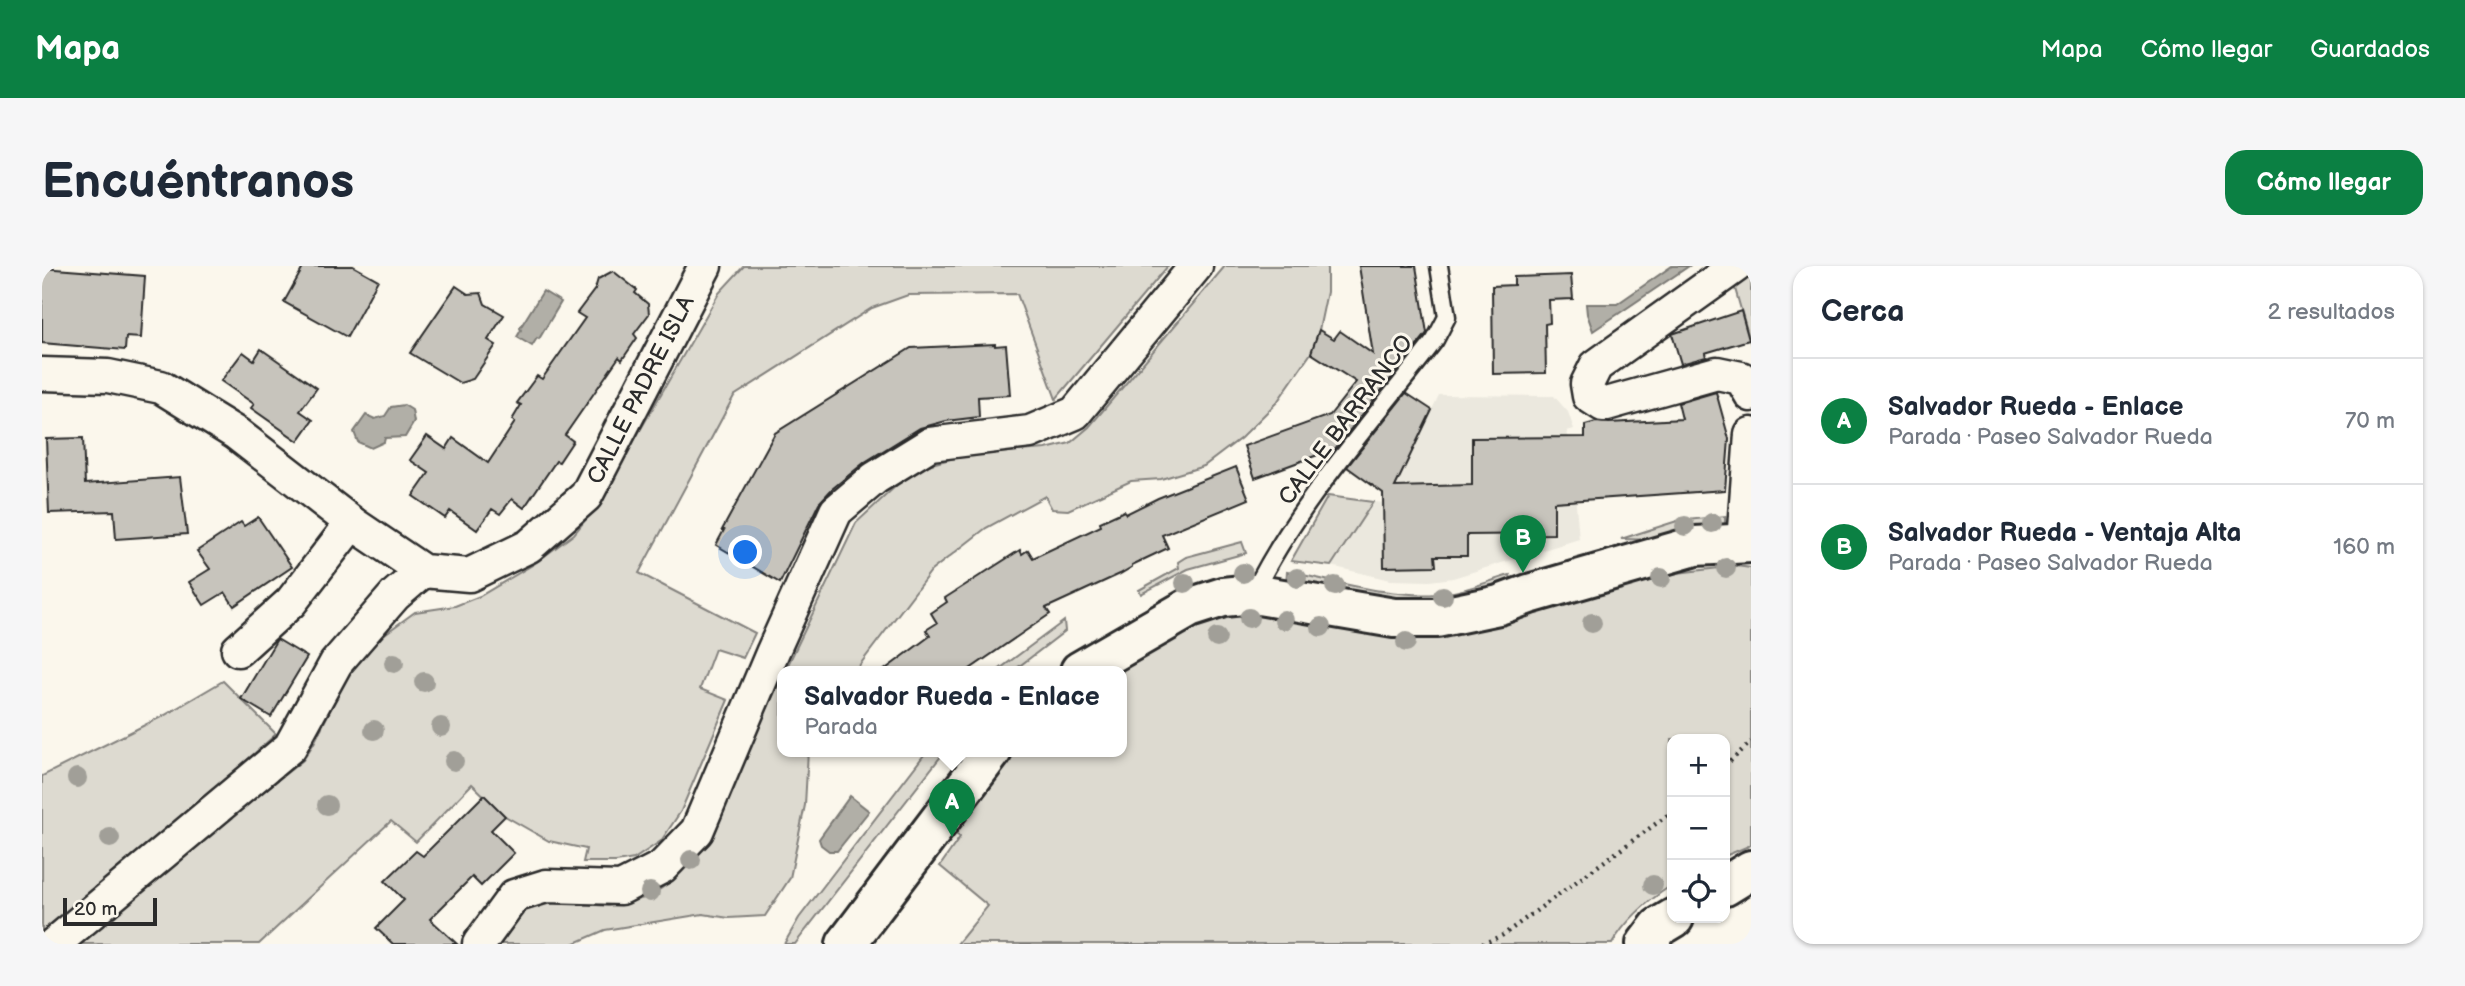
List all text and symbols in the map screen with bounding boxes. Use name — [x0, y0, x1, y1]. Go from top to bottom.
text: Mapa — [35, 29, 120, 69]
text: Mapa — [2041, 35, 2103, 64]
text: Cómo llegar — [2141, 35, 2272, 64]
text: Guardados — [2310, 35, 2430, 64]
button: Cómo llegar — [2225, 150, 2423, 215]
text: Encuéntranos — [42, 153, 354, 212]
street label: CALLE PADRE ISLA — [581, 290, 701, 489]
text: Cerca — [1821, 294, 1904, 330]
text: 2 resultados — [2267, 298, 2395, 326]
street label: CALLE BARRANCO — [1273, 329, 1419, 511]
text: Salvador Rueda - Enlace — [1888, 392, 2184, 423]
text: A — [1837, 407, 1851, 435]
text: 70 m — [2345, 407, 2395, 435]
text: Parada · Paseo Salvador Rueda — [1888, 423, 2213, 451]
pin: B — [1500, 515, 1546, 573]
text: Salvador Rueda - Ventaja Alta — [1888, 518, 2241, 549]
text: B — [1836, 533, 1852, 561]
text: 160 m — [2333, 533, 2395, 561]
your location — [728, 535, 762, 569]
text: Parada · Paseo Salvador Rueda — [1888, 549, 2213, 577]
popup — [777, 666, 1127, 757]
text: Salvador Rueda - Enlace — [804, 682, 1100, 713]
text: Parada — [804, 713, 878, 741]
map controls — [1667, 734, 1730, 923]
button: + — [1667, 734, 1730, 797]
pin: A — [929, 779, 975, 837]
button: − — [1667, 797, 1730, 860]
button: locate — [1667, 860, 1730, 923]
scale bar — [63, 895, 158, 927]
text: 20 m — [74, 898, 117, 921]

